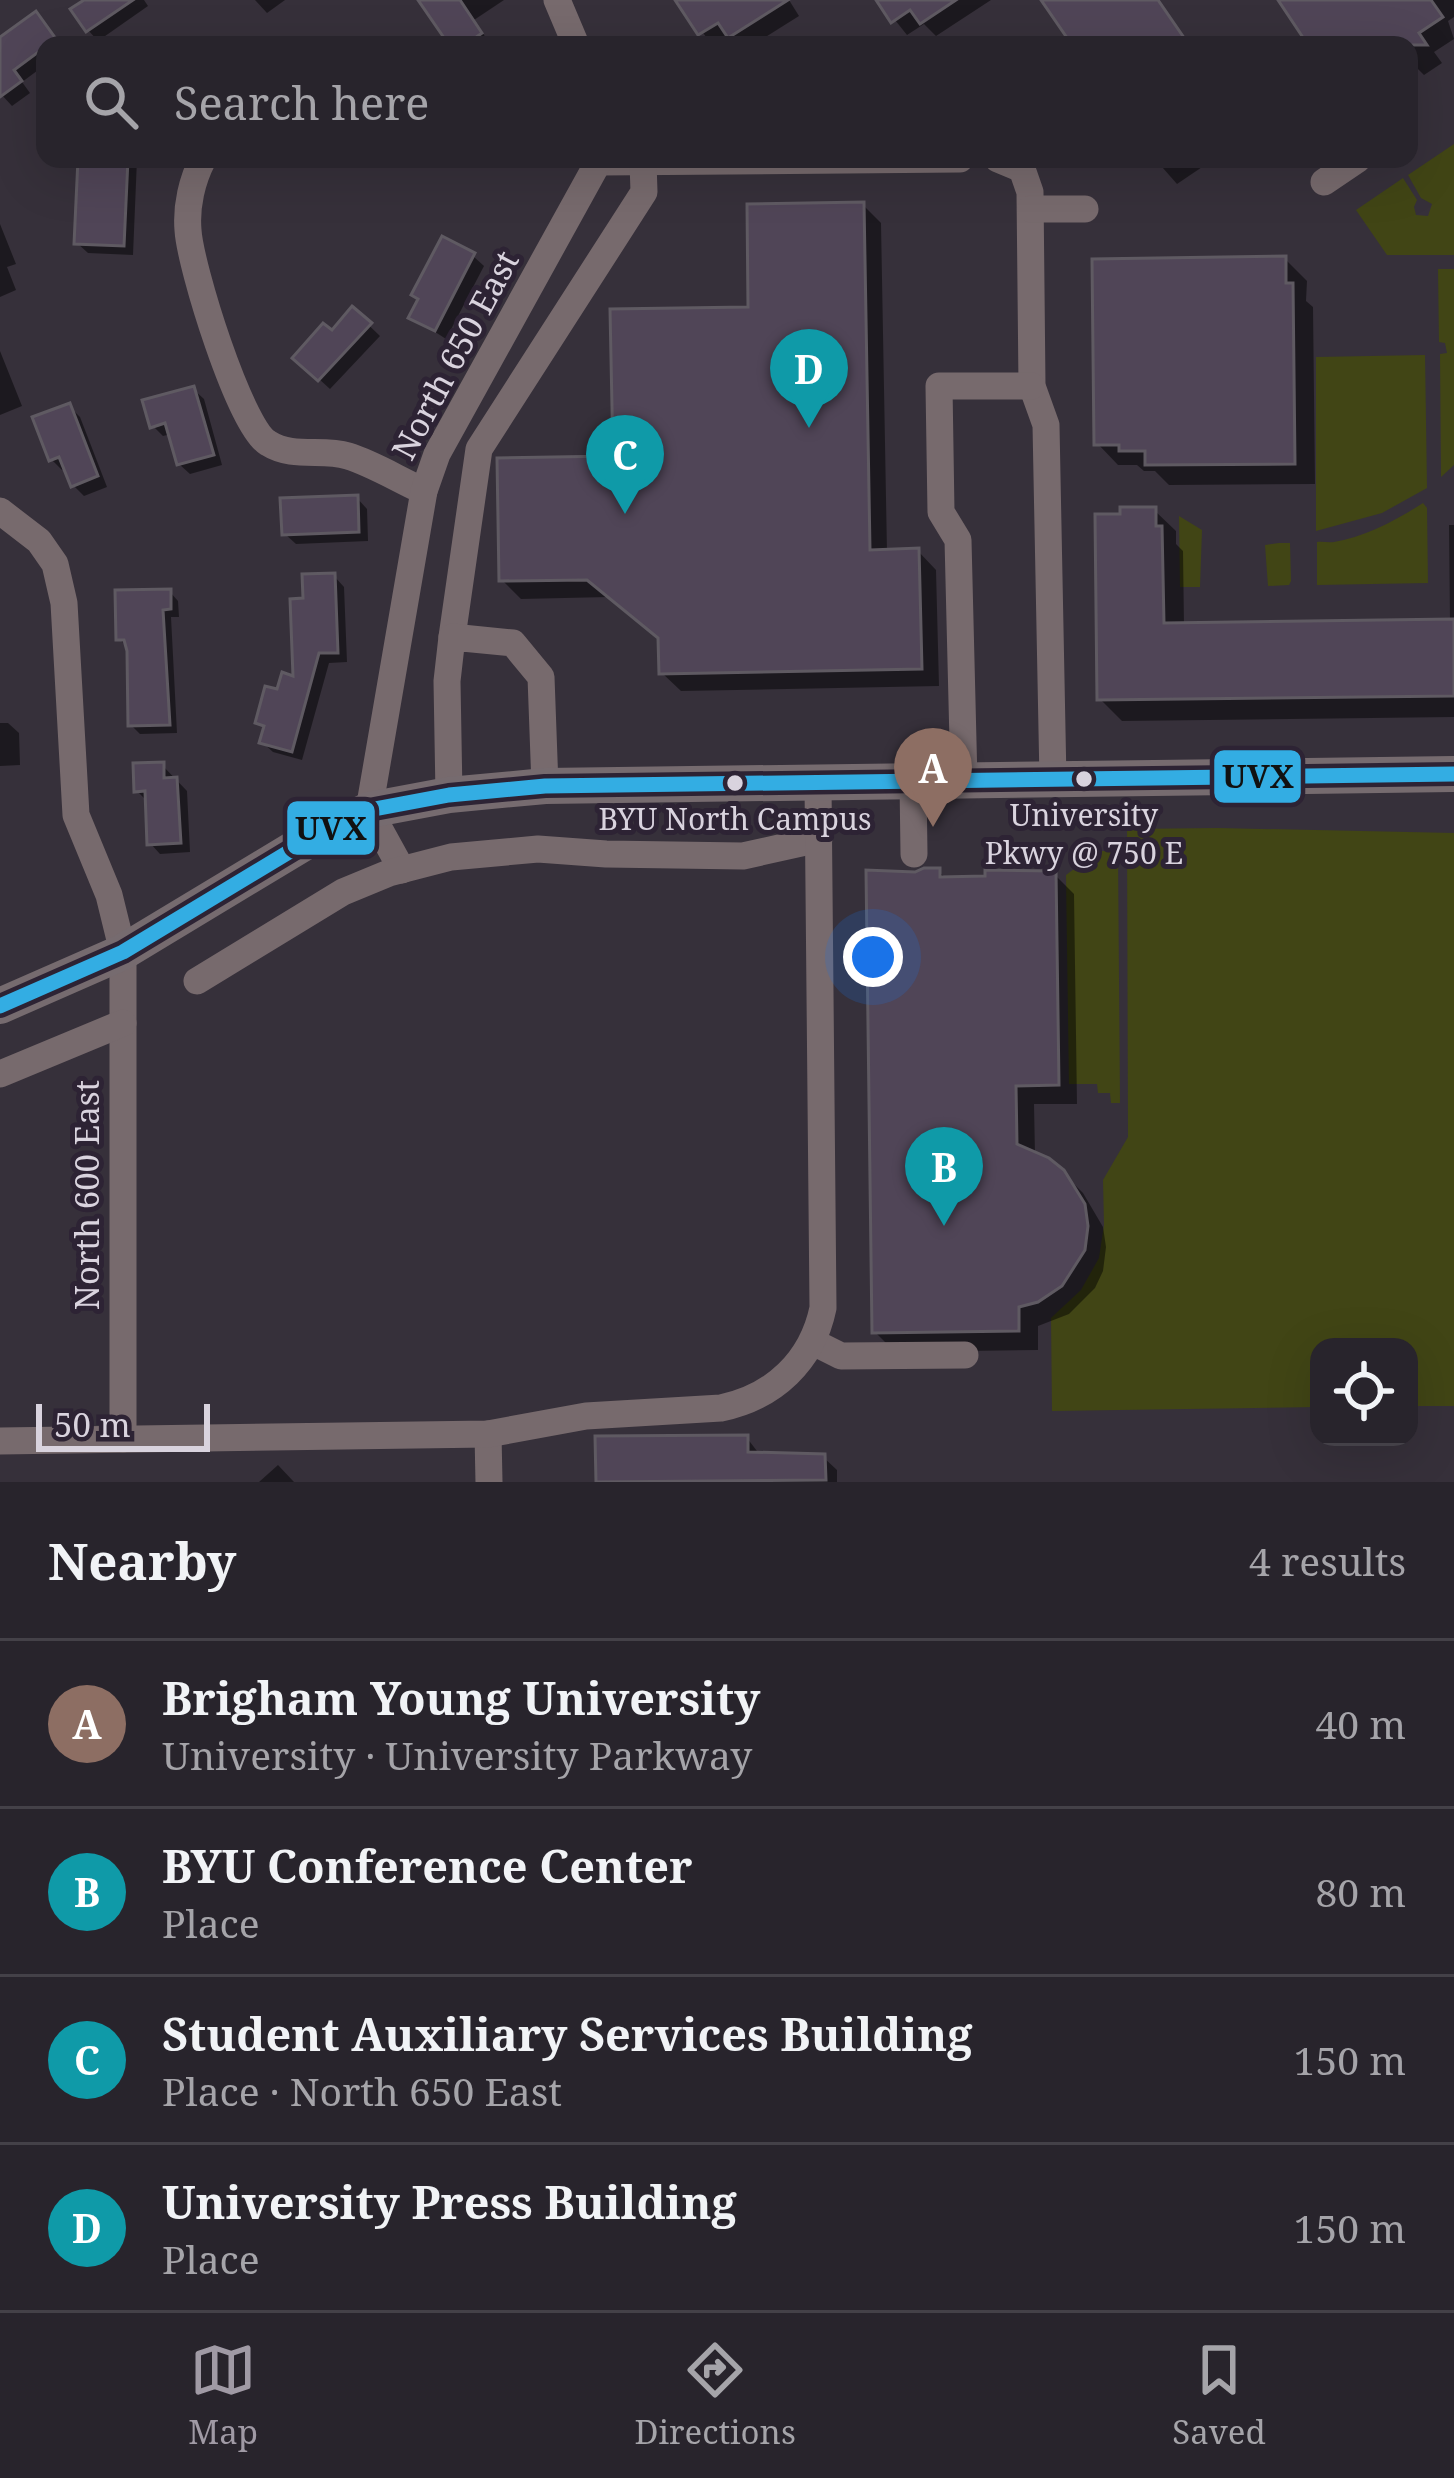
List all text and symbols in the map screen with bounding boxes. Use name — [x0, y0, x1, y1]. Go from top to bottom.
search box — [36, 36, 1418, 168]
icon: search — [78, 69, 144, 135]
text: Search here — [174, 72, 429, 133]
street label: North 650 East — [381, 242, 529, 467]
pin: D — [770, 329, 848, 428]
pin: C — [586, 415, 664, 514]
pin: A — [894, 728, 972, 827]
line badge: UVX — [1212, 748, 1303, 805]
text: UVX — [1222, 753, 1294, 798]
marker: University Pkwy @ 750 E — [1073, 768, 1095, 790]
marker: BYU North Campus — [724, 772, 746, 794]
place label: University Pkwy @ 750 E — [985, 794, 1183, 873]
place label: BYU North Campus — [599, 798, 871, 839]
line badge: UVX — [285, 799, 377, 857]
text: UVX — [295, 805, 367, 850]
your location — [843, 927, 903, 987]
street label: North 600 East — [64, 1080, 109, 1310]
pin: B — [905, 1127, 983, 1226]
map controls — [1310, 1338, 1418, 1446]
button: locate — [1310, 1338, 1418, 1446]
scale bar — [36, 1398, 210, 1451]
text: 50 m — [54, 1402, 131, 1447]
text: Nearby — [48, 1525, 236, 1595]
text: 4 results — [1249, 1534, 1406, 1587]
text: Brigham Young University — [162, 1667, 760, 1728]
text: A — [72, 1697, 102, 1750]
text: 40 m — [1315, 1697, 1406, 1750]
text: University · University Parkway — [162, 1728, 752, 1781]
text: BYU Conference Center — [162, 1835, 693, 1896]
text: B — [74, 1865, 100, 1918]
text: 80 m — [1315, 1865, 1406, 1918]
text: Place — [162, 1896, 260, 1949]
text: Student Auxiliary Services Building — [162, 2003, 973, 2064]
text: C — [74, 2033, 100, 2086]
text: 150 m — [1294, 2033, 1406, 2086]
text: Place · North 650 East — [162, 2064, 562, 2117]
text: University Press Building — [162, 2171, 737, 2232]
text: D — [72, 2201, 102, 2254]
text: 150 m — [1294, 2201, 1406, 2254]
text: Place — [162, 2232, 260, 2285]
tab: Map — [188, 2337, 258, 2454]
tab: Directions — [634, 2337, 796, 2454]
tab: Saved — [1172, 2337, 1266, 2454]

